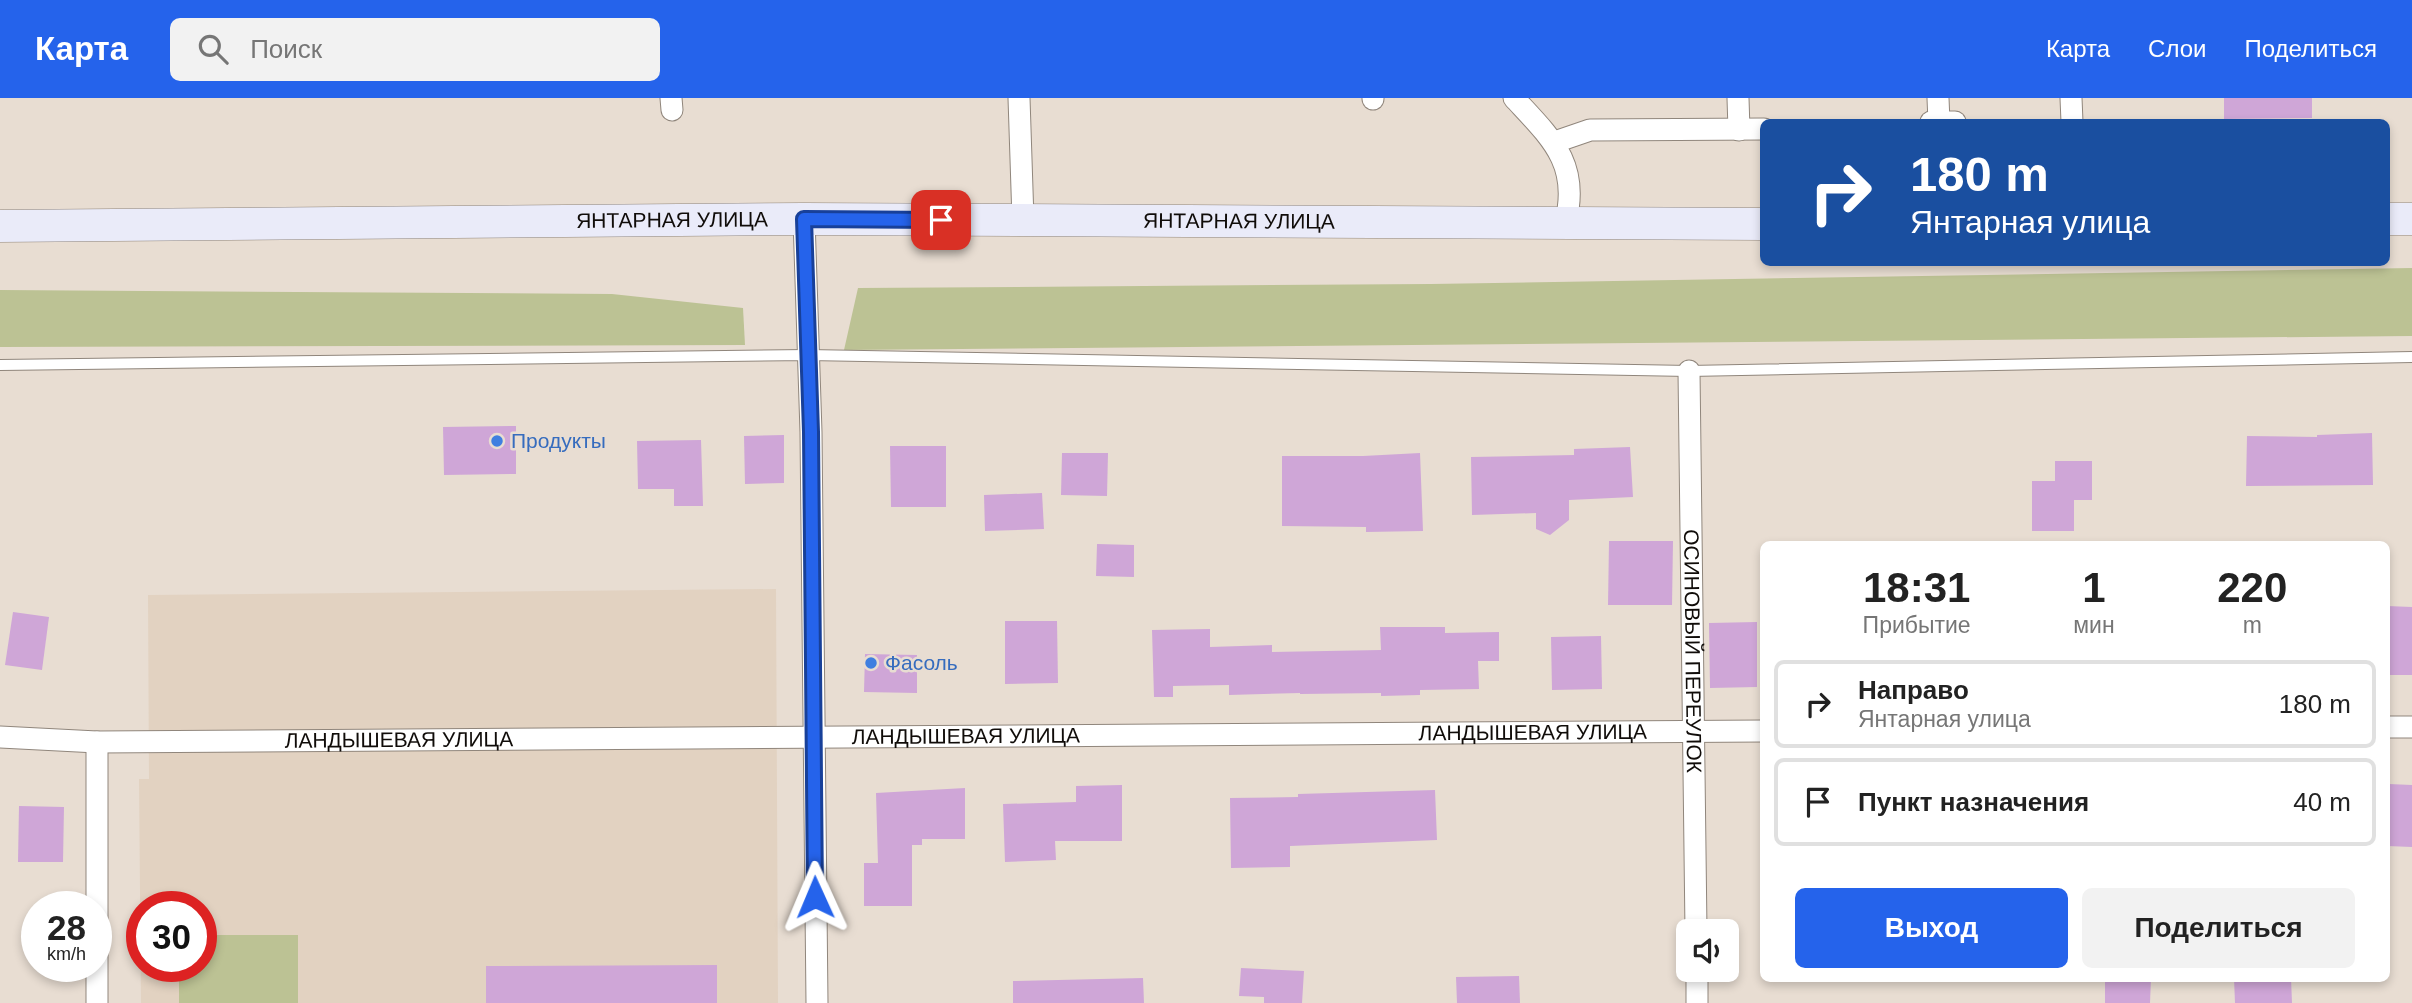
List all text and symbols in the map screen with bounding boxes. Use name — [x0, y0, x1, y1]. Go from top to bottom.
search box — [170, 18, 660, 81]
text: Карта — [35, 30, 128, 67]
icon: search — [194, 30, 232, 68]
text: Поиск — [250, 34, 322, 64]
text: Карта — [2046, 35, 2110, 62]
text: Слои — [2148, 35, 2206, 62]
text: Поделиться — [2244, 35, 2377, 62]
icon: right — [1795, 147, 1886, 238]
text: 180 m — [1910, 147, 2049, 201]
pin — [911, 190, 971, 250]
icon: arrive — [922, 201, 960, 239]
text: Янтарная улица — [1910, 204, 2150, 240]
street label: ЯНТАРНАЯ УЛИЦА — [576, 207, 768, 232]
street label: ЯНТАРНАЯ УЛИЦА — [1143, 209, 1335, 233]
place label: Продукты — [511, 429, 606, 452]
marker: Продукты — [489, 433, 505, 449]
street label: ОСИНОВЫЙ ПЕРЕУЛОК — [1680, 529, 1706, 774]
text: 18:31 — [1863, 564, 1970, 611]
text: 1 — [2082, 564, 2106, 611]
text: 220 — [2217, 564, 2287, 611]
text: Прибытие — [1863, 612, 1971, 638]
text: мин — [2073, 612, 2115, 638]
text: m — [2243, 612, 2262, 638]
place label: Фасоль — [885, 651, 958, 674]
marker: Фасоль — [863, 655, 879, 671]
text: Направо — [1858, 675, 1969, 705]
icon: right — [1799, 685, 1837, 723]
text: 180 m — [2279, 689, 2351, 719]
text: Янтарная улица — [1858, 706, 2031, 732]
street label: ЛАНДЫШЕВАЯ УЛИЦА — [1419, 720, 1647, 744]
street label: ЛАНДЫШЕВАЯ УЛИЦА — [852, 724, 1080, 748]
street label: ЛАНДЫШЕВАЯ УЛИЦА — [285, 727, 513, 752]
icon: arrive — [1799, 783, 1837, 821]
text: Пункт назначения — [1858, 787, 2089, 817]
text: 40 m — [2293, 787, 2351, 817]
position arrow — [778, 860, 852, 934]
button: Выход — [1795, 888, 2068, 968]
button: Поделиться — [2082, 888, 2355, 968]
speed limit sign: 30 — [126, 891, 217, 982]
text: 28 — [47, 908, 86, 947]
map controls — [1676, 919, 1739, 982]
button: sound — [1676, 919, 1739, 982]
text: km/h — [47, 944, 86, 964]

